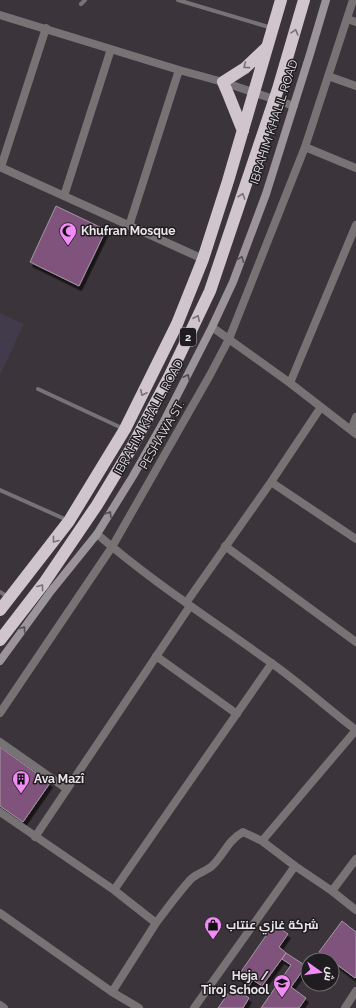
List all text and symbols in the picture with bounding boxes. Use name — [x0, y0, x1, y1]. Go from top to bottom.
one-way arrow — [290, 29, 299, 36]
street label: IBRAHIM KHALIL ROAD — [247, 58, 301, 186]
one-way arrow — [244, 62, 251, 69]
one-way arrow — [237, 192, 246, 199]
mosque icon: Khufran Mosque — [58, 221, 78, 246]
place label: Khufran Mosque — [81, 224, 175, 238]
one-way arrow — [237, 255, 245, 262]
one-way arrow — [192, 314, 200, 322]
road number: 2 — [180, 328, 196, 346]
street label: IBRAHIM KHALIL ROAD — [111, 356, 187, 477]
one-way arrow — [182, 373, 189, 381]
one-way arrow — [140, 388, 148, 396]
street label: PESHAWA ST. — [137, 398, 187, 472]
one-way arrow — [105, 511, 112, 518]
one-way arrow — [52, 535, 59, 542]
one-way arrow — [36, 584, 43, 591]
one-way arrow — [18, 627, 25, 634]
building icon: Ava Mazî — [11, 769, 31, 794]
place label: Ava Mazî — [34, 772, 85, 786]
shop icon: شركة غازي عنتاب — [203, 915, 223, 940]
place label: شركة غازي عنتاب — [226, 918, 319, 935]
north arrow — [300, 952, 340, 992]
text: ش — [321, 966, 337, 983]
place label: Heja / Tiroj School — [201, 969, 270, 997]
school or university icon: Heja / Tiroj School — [272, 973, 292, 998]

